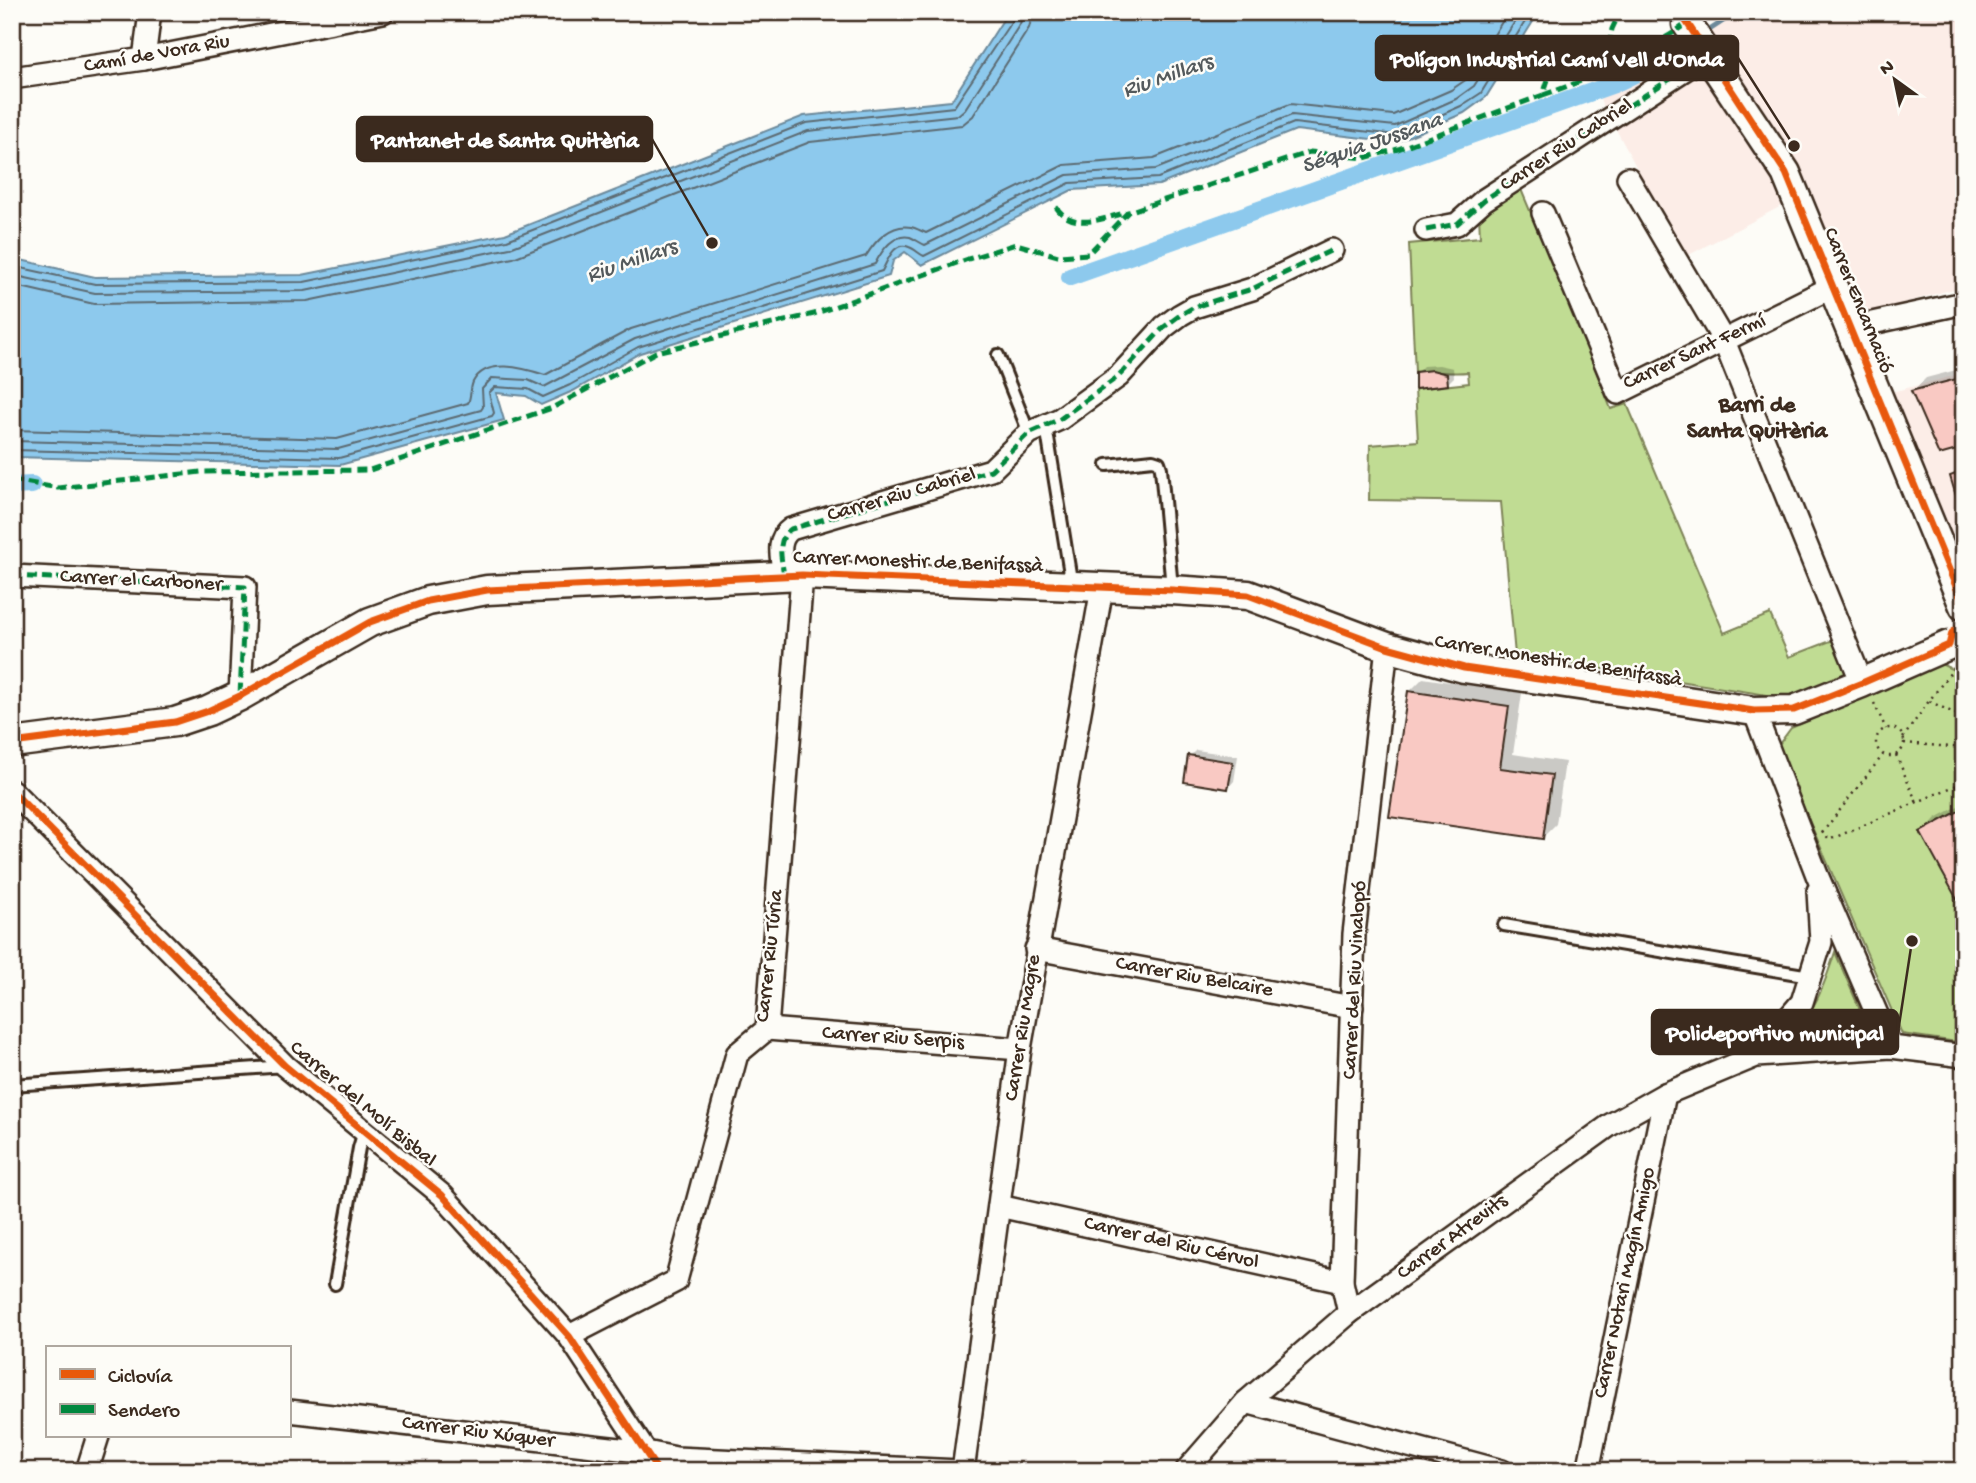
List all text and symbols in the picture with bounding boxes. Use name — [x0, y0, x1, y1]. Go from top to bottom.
street label: Camí de Vora Riu — [82, 30, 232, 80]
callout: Polígon Industrial Camí Vell d'Onda — [1376, 36, 1738, 80]
north arrow — [1860, 46, 1930, 116]
water label: Riu Millars — [1119, 48, 1219, 105]
text: Polígon Industrial Camí Vell d'Onda — [1388, 48, 1725, 75]
text: N — [1876, 56, 1899, 82]
street label: Carrer Riu Cabriel — [1496, 94, 1638, 198]
water label: Séquia Jussana — [1298, 107, 1447, 181]
callout: Pantanet de Santa Quitèria — [357, 117, 652, 161]
text: Pantanet de Santa Quitèria — [369, 129, 640, 156]
street label: Carrer Encarnació — [1816, 225, 1898, 377]
water label: Riu Millars — [583, 233, 683, 290]
street label: Carrer Sant Fermí — [1620, 309, 1771, 397]
district label: Barri de Santa Quitèria — [1687, 393, 1828, 446]
street label: Carrer Riu Cabriel — [825, 463, 979, 529]
street label: Carrer Monestir de Benifassà — [793, 546, 1045, 580]
street label: Carrer el Carboner — [59, 565, 224, 599]
street label: Carrer Monestir de Benifassà — [1433, 630, 1685, 694]
street label: Carrer del Riu Vinalopó — [1338, 880, 1374, 1080]
street label: Carrer Riu Túria — [752, 887, 791, 1024]
street label: Carrer Riu Magre — [1000, 952, 1048, 1103]
street label: Carrer Riu Belcaire — [1113, 952, 1276, 1004]
callout: Polideportivo municipal — [1652, 1010, 1898, 1054]
street label: Carrer Riu Serpis — [821, 1022, 966, 1057]
text: Polideportivo municipal — [1664, 1022, 1884, 1049]
street label: Carrer del Molí Bisbal — [284, 1036, 440, 1174]
street label: Carrer Notari Magín Amigo — [1589, 1165, 1663, 1401]
street label: Carrer Atrevits — [1393, 1189, 1514, 1286]
street label: Carrer del Riu Cérvol — [1081, 1212, 1261, 1276]
legend — [46, 1346, 290, 1438]
text: Ciclovía — [108, 1366, 173, 1391]
text: Sendero — [108, 1400, 180, 1425]
street label: Carrer Riu Xúquer — [400, 1411, 557, 1455]

